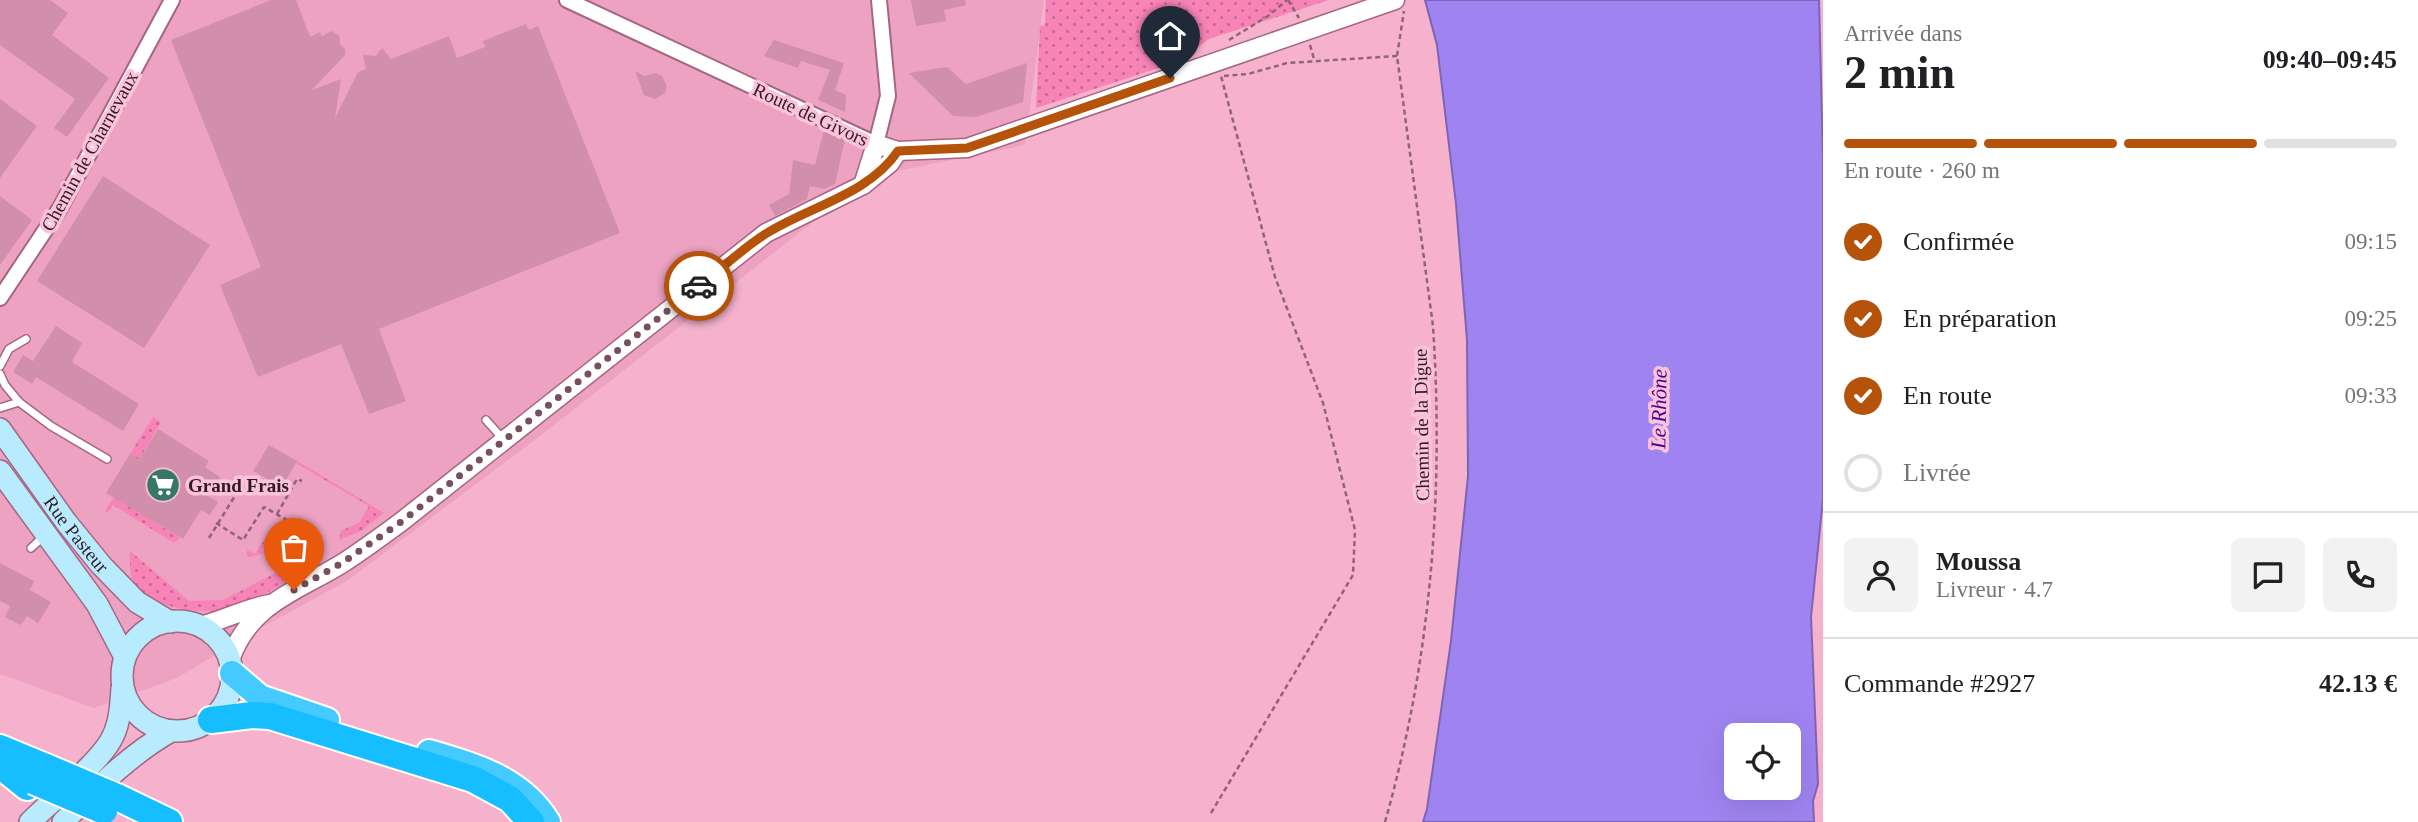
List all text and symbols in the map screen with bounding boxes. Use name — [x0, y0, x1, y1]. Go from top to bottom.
pin — [1140, 6, 1200, 78]
icon: home — [1151, 17, 1189, 55]
text: Arrivée dans — [1844, 21, 1962, 46]
text: 09:40–09:45 — [2263, 45, 2397, 74]
text: 2 min — [1844, 47, 1955, 98]
street label: Chemin de Charnevaux — [37, 67, 142, 235]
street label: Route de Givors — [750, 79, 872, 150]
text: En route · 260 m — [1844, 158, 2000, 183]
icon: check — [1844, 223, 1882, 261]
text: Confirmée — [1903, 227, 2014, 256]
text: 09:15 — [2345, 229, 2397, 254]
courier — [664, 251, 734, 321]
icon: car — [680, 267, 718, 305]
icon: check — [1844, 300, 1882, 338]
text: En préparation — [1903, 304, 2057, 333]
text: 09:25 — [2345, 306, 2397, 331]
street label: Chemin de la Digue — [1410, 349, 1433, 501]
water label: Le Rhône — [1646, 369, 1672, 450]
icon: check — [1844, 377, 1882, 415]
text: En route — [1903, 381, 1992, 410]
text: 09:33 — [2345, 383, 2397, 408]
text: Livrée — [1903, 458, 1971, 487]
supermarket icon: Grand Frais — [144, 466, 182, 504]
place label: Grand Frais — [188, 475, 289, 496]
street label: Rue Pasteur — [40, 492, 113, 578]
pin — [264, 518, 324, 590]
icon: bag — [275, 529, 313, 567]
button: person — [1844, 538, 1918, 612]
button: chat — [2231, 538, 2305, 612]
button: phone — [2323, 538, 2397, 612]
text: Moussa — [1936, 547, 2021, 576]
text: Livreur · 4.7 — [1936, 577, 2053, 602]
text: Commande #2927 — [1844, 669, 2035, 698]
text: 42.13 € — [2319, 669, 2397, 698]
map controls — [1724, 723, 1801, 800]
button: locate — [1724, 723, 1801, 800]

